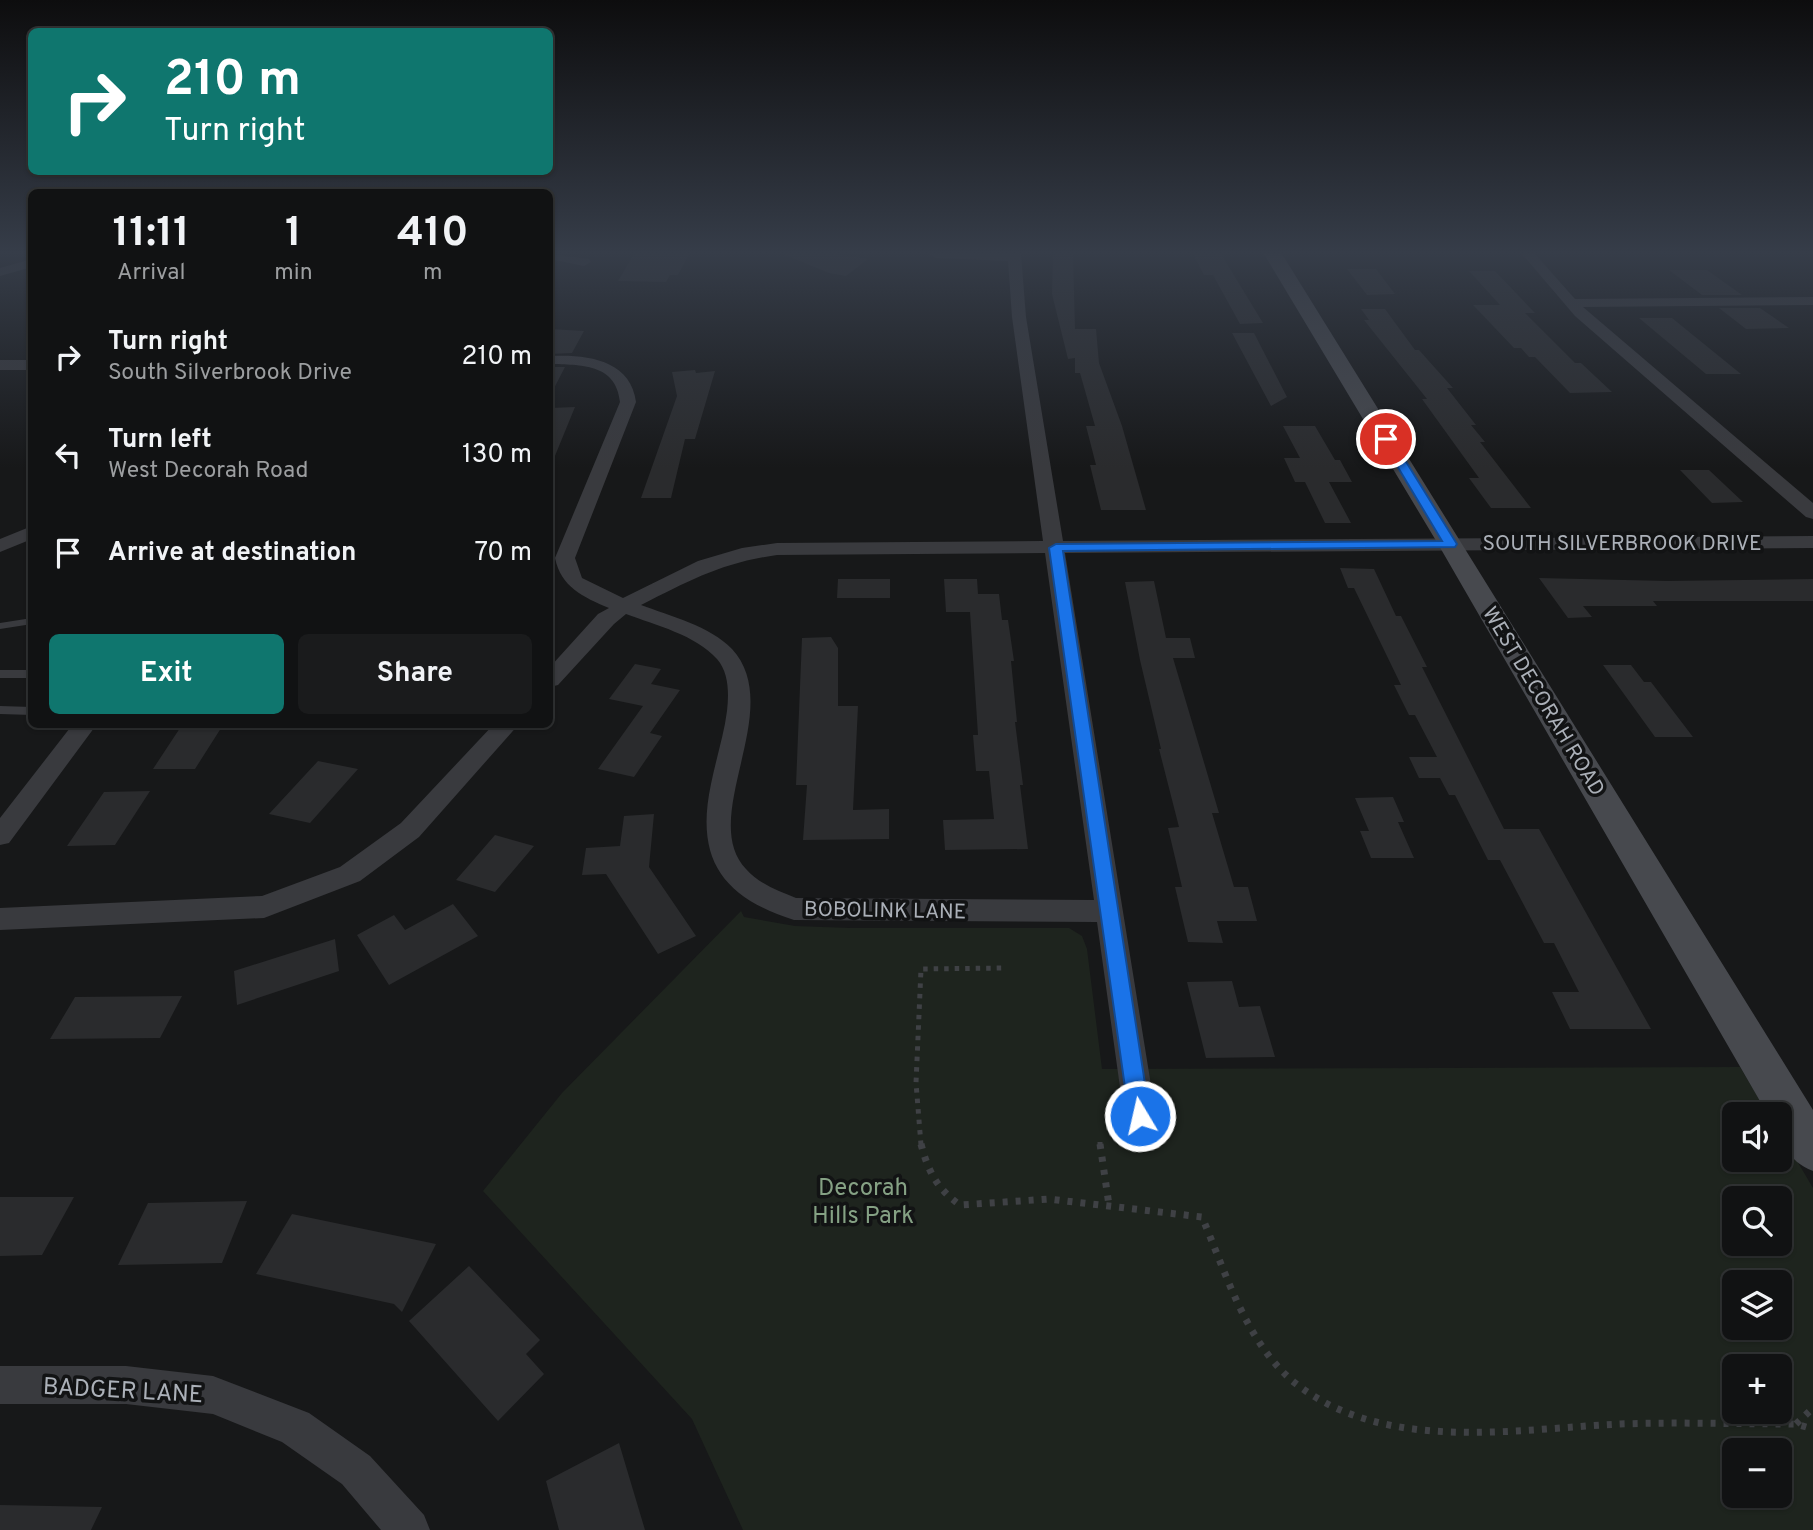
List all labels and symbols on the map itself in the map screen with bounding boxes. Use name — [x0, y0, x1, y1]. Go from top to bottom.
pin — [1356, 409, 1416, 469]
street label: SOUTH SILVERBROOK DRIVE — [1482, 531, 1762, 558]
street label: WEST DECORAH ROAD — [1475, 602, 1610, 801]
street label: BOBOLINK LANE — [804, 897, 966, 926]
position arrow — [1103, 1079, 1177, 1153]
park label: Decorah Hills Park — [812, 1174, 914, 1232]
street label: BADGER LANE — [42, 1373, 204, 1411]

